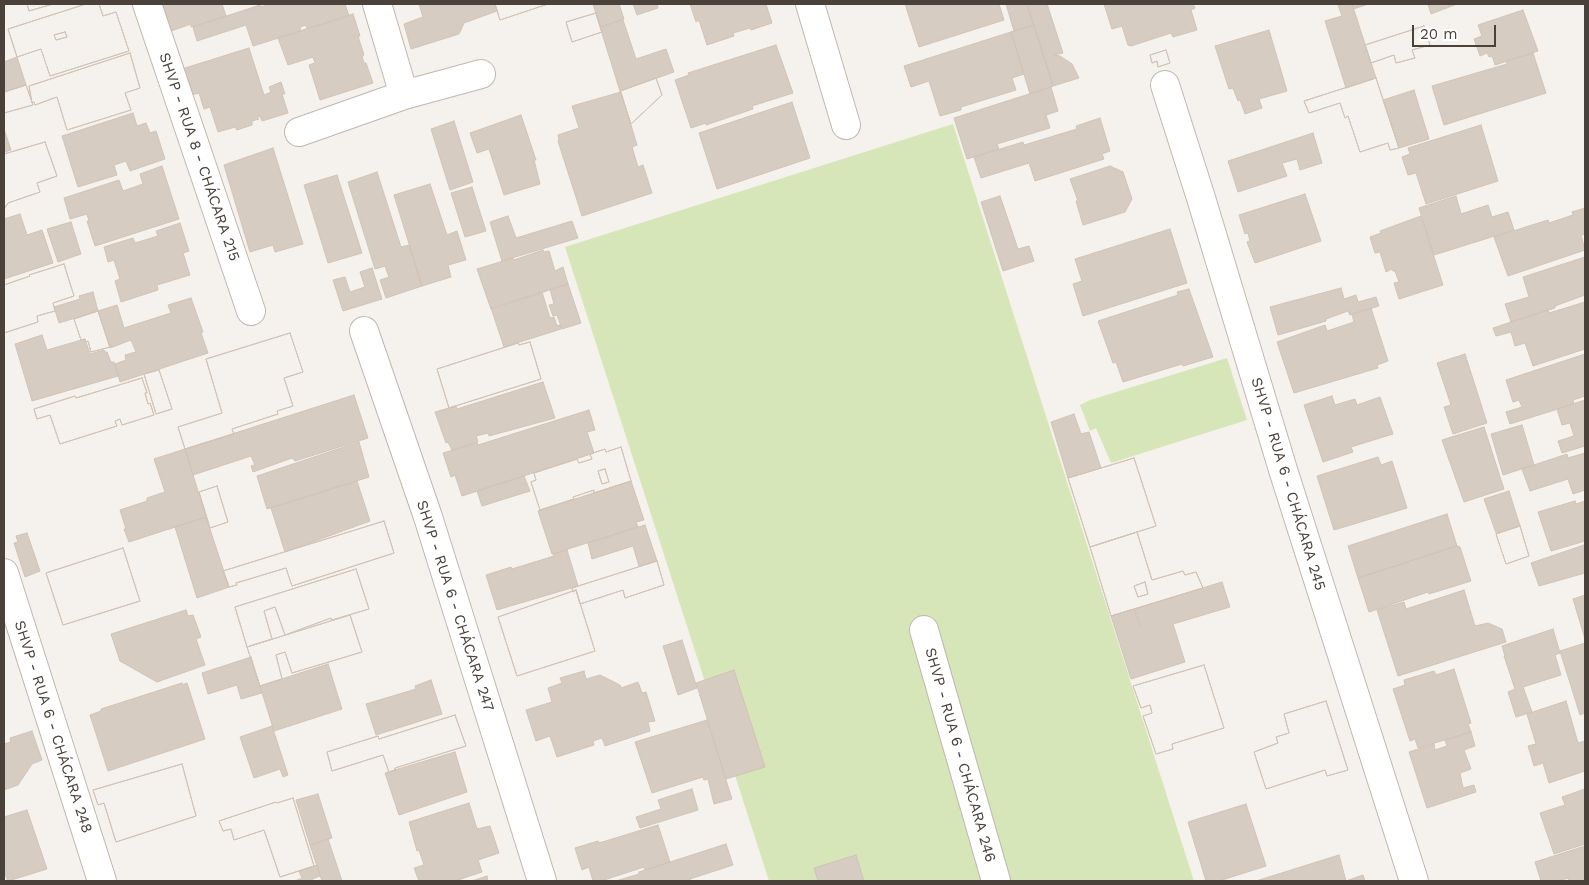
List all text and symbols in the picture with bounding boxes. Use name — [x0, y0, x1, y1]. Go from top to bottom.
scale bar — [1414, 15, 1498, 47]
text: 20 m — [1420, 25, 1458, 43]
street label: SHVP - RUA 8 - CHÁCARA 215 — [155, 50, 243, 264]
street label: SHVP - RUA 6 - CHÁCARA 245 — [1247, 375, 1329, 593]
street label: SHVP - RUA 6 - CHÁCARA 247 — [412, 498, 498, 714]
street label: SHVP - RUA 6 - CHÁCARA 248 — [10, 618, 96, 836]
street label: SHVP - RUA 6 - CHÁCARA 246 — [921, 646, 999, 864]

